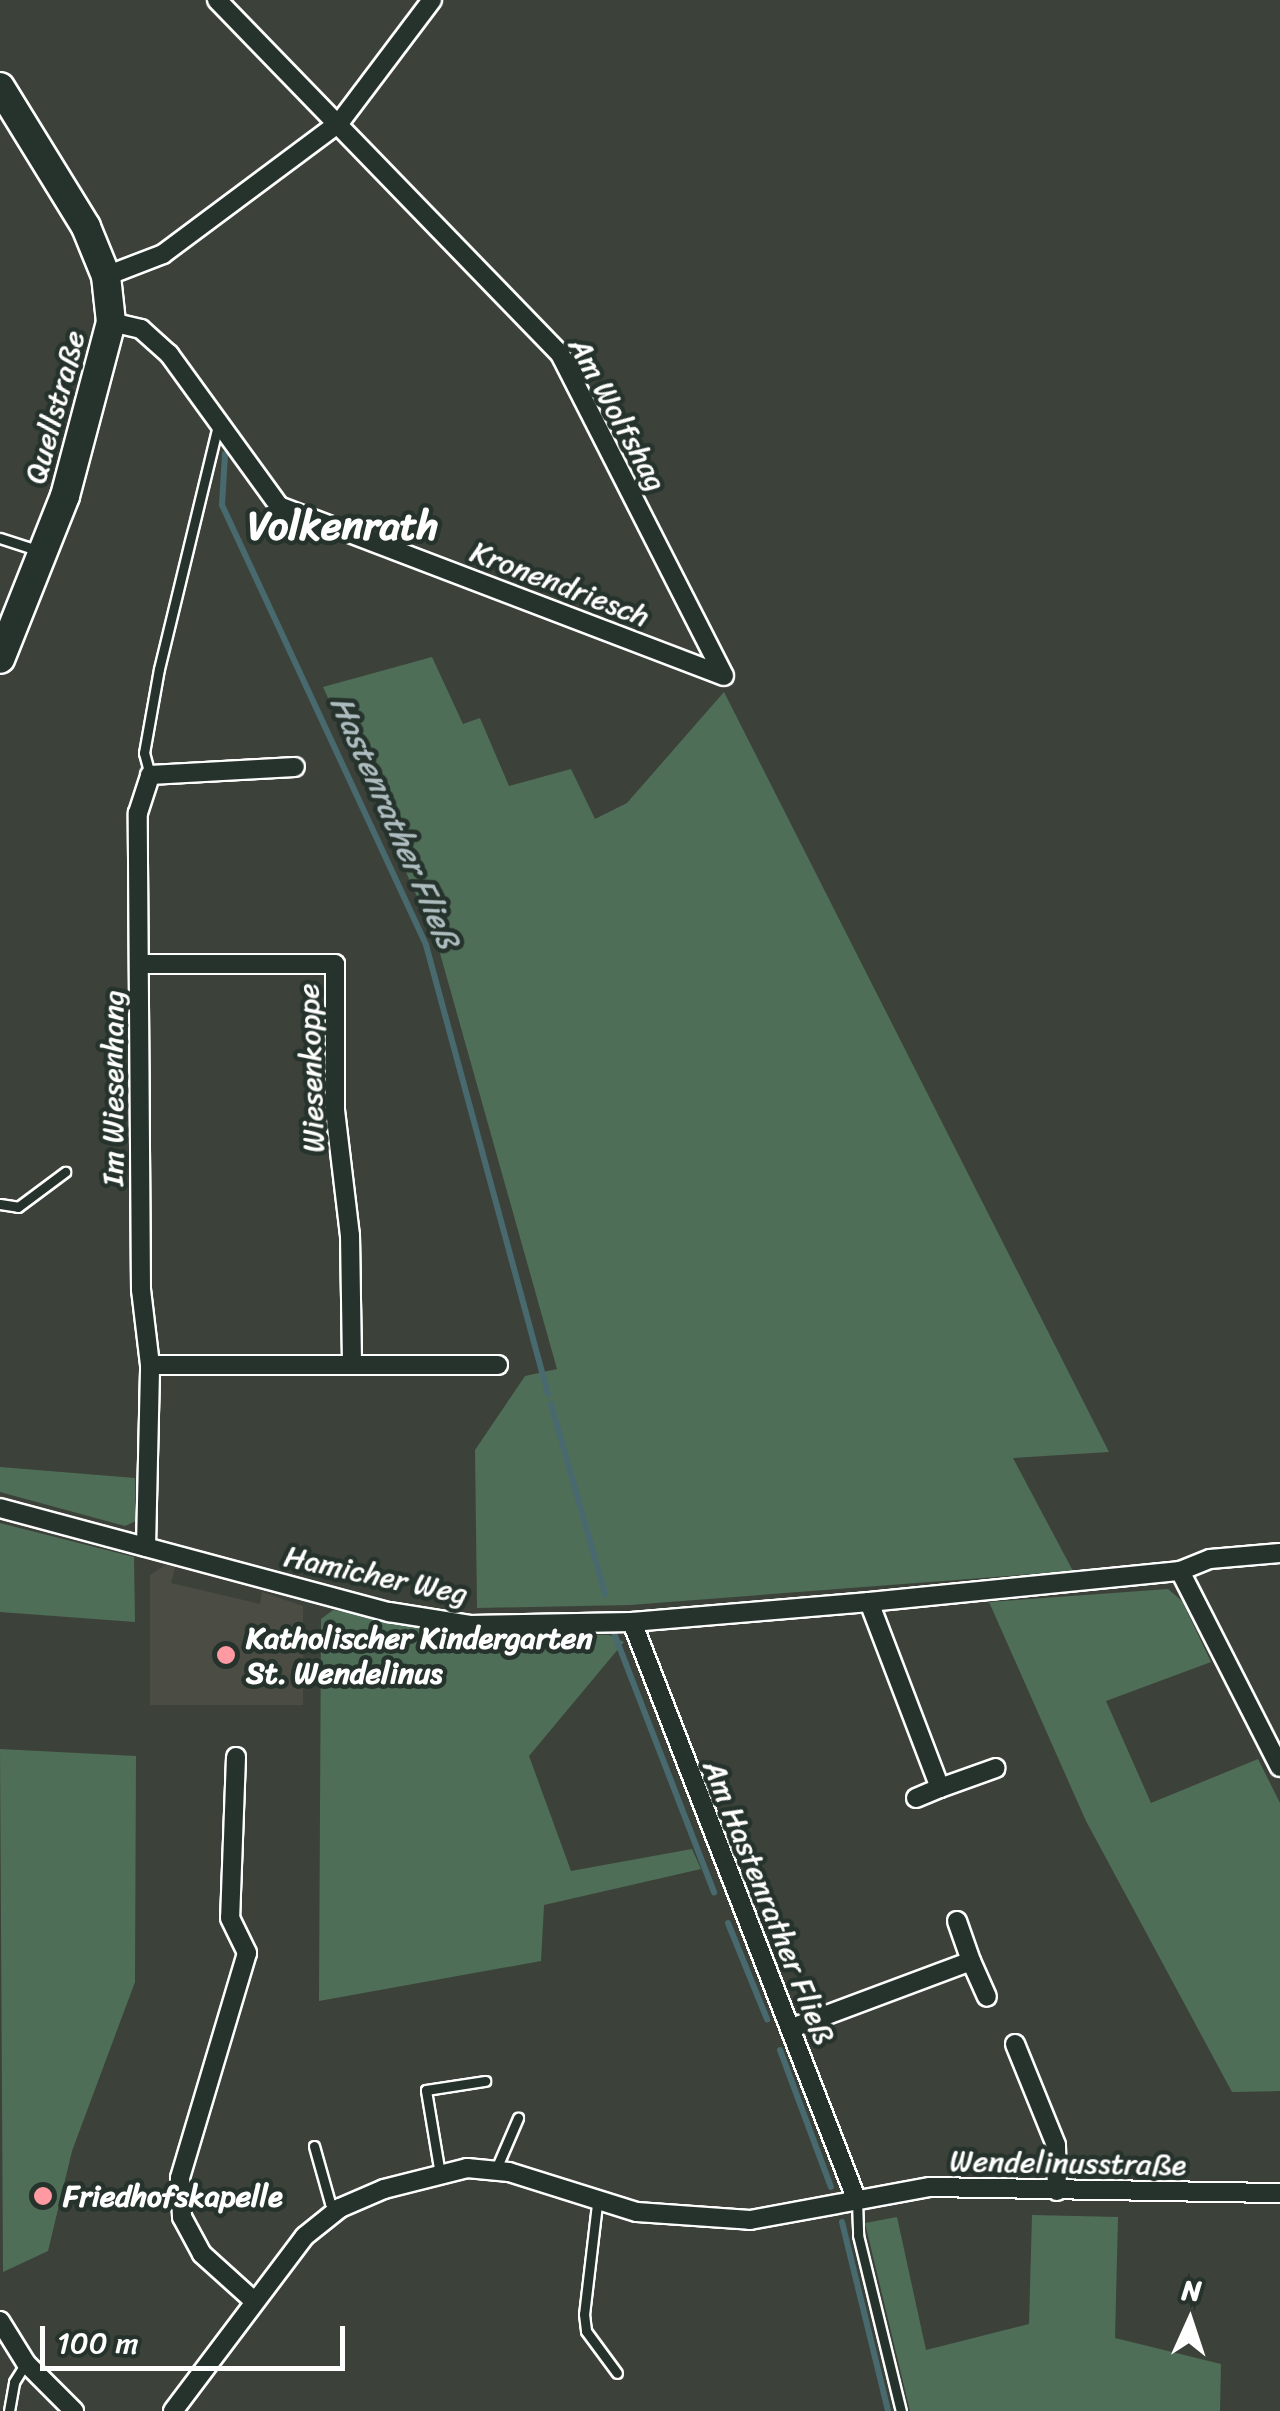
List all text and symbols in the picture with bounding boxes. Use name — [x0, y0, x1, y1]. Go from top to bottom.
street label: Quellstraße — [17, 327, 93, 487]
street label: Am Wolfshag — [561, 332, 675, 496]
district label: Volkenrath — [248, 502, 438, 550]
street label: Kronendriesch — [466, 533, 654, 635]
water label: Hastenrather Fließ — [321, 689, 467, 955]
street label: Wiesenkoppe — [290, 983, 332, 1153]
street label: Im Wiesenhang — [95, 990, 131, 1186]
street label: Hamicher Weg — [281, 1538, 471, 1612]
place label: Katholischer Kindergarten St. Wendelinus — [246, 1620, 593, 1690]
marker: Katholischer Kindergarten St. Wendelinus — [215, 1644, 237, 1666]
street label: Am Hastenrather Fließ — [695, 1753, 843, 2051]
street label: Wendelinusstraße — [949, 2143, 1187, 2183]
place label: Friedhofskapelle — [63, 2178, 283, 2214]
marker: Friedhofskapelle — [32, 2185, 54, 2207]
text: N — [1181, 2266, 1203, 2316]
north arrow — [1140, 2271, 1240, 2371]
scale bar — [45, 2306, 350, 2368]
text: 100 m — [57, 2316, 139, 2370]

